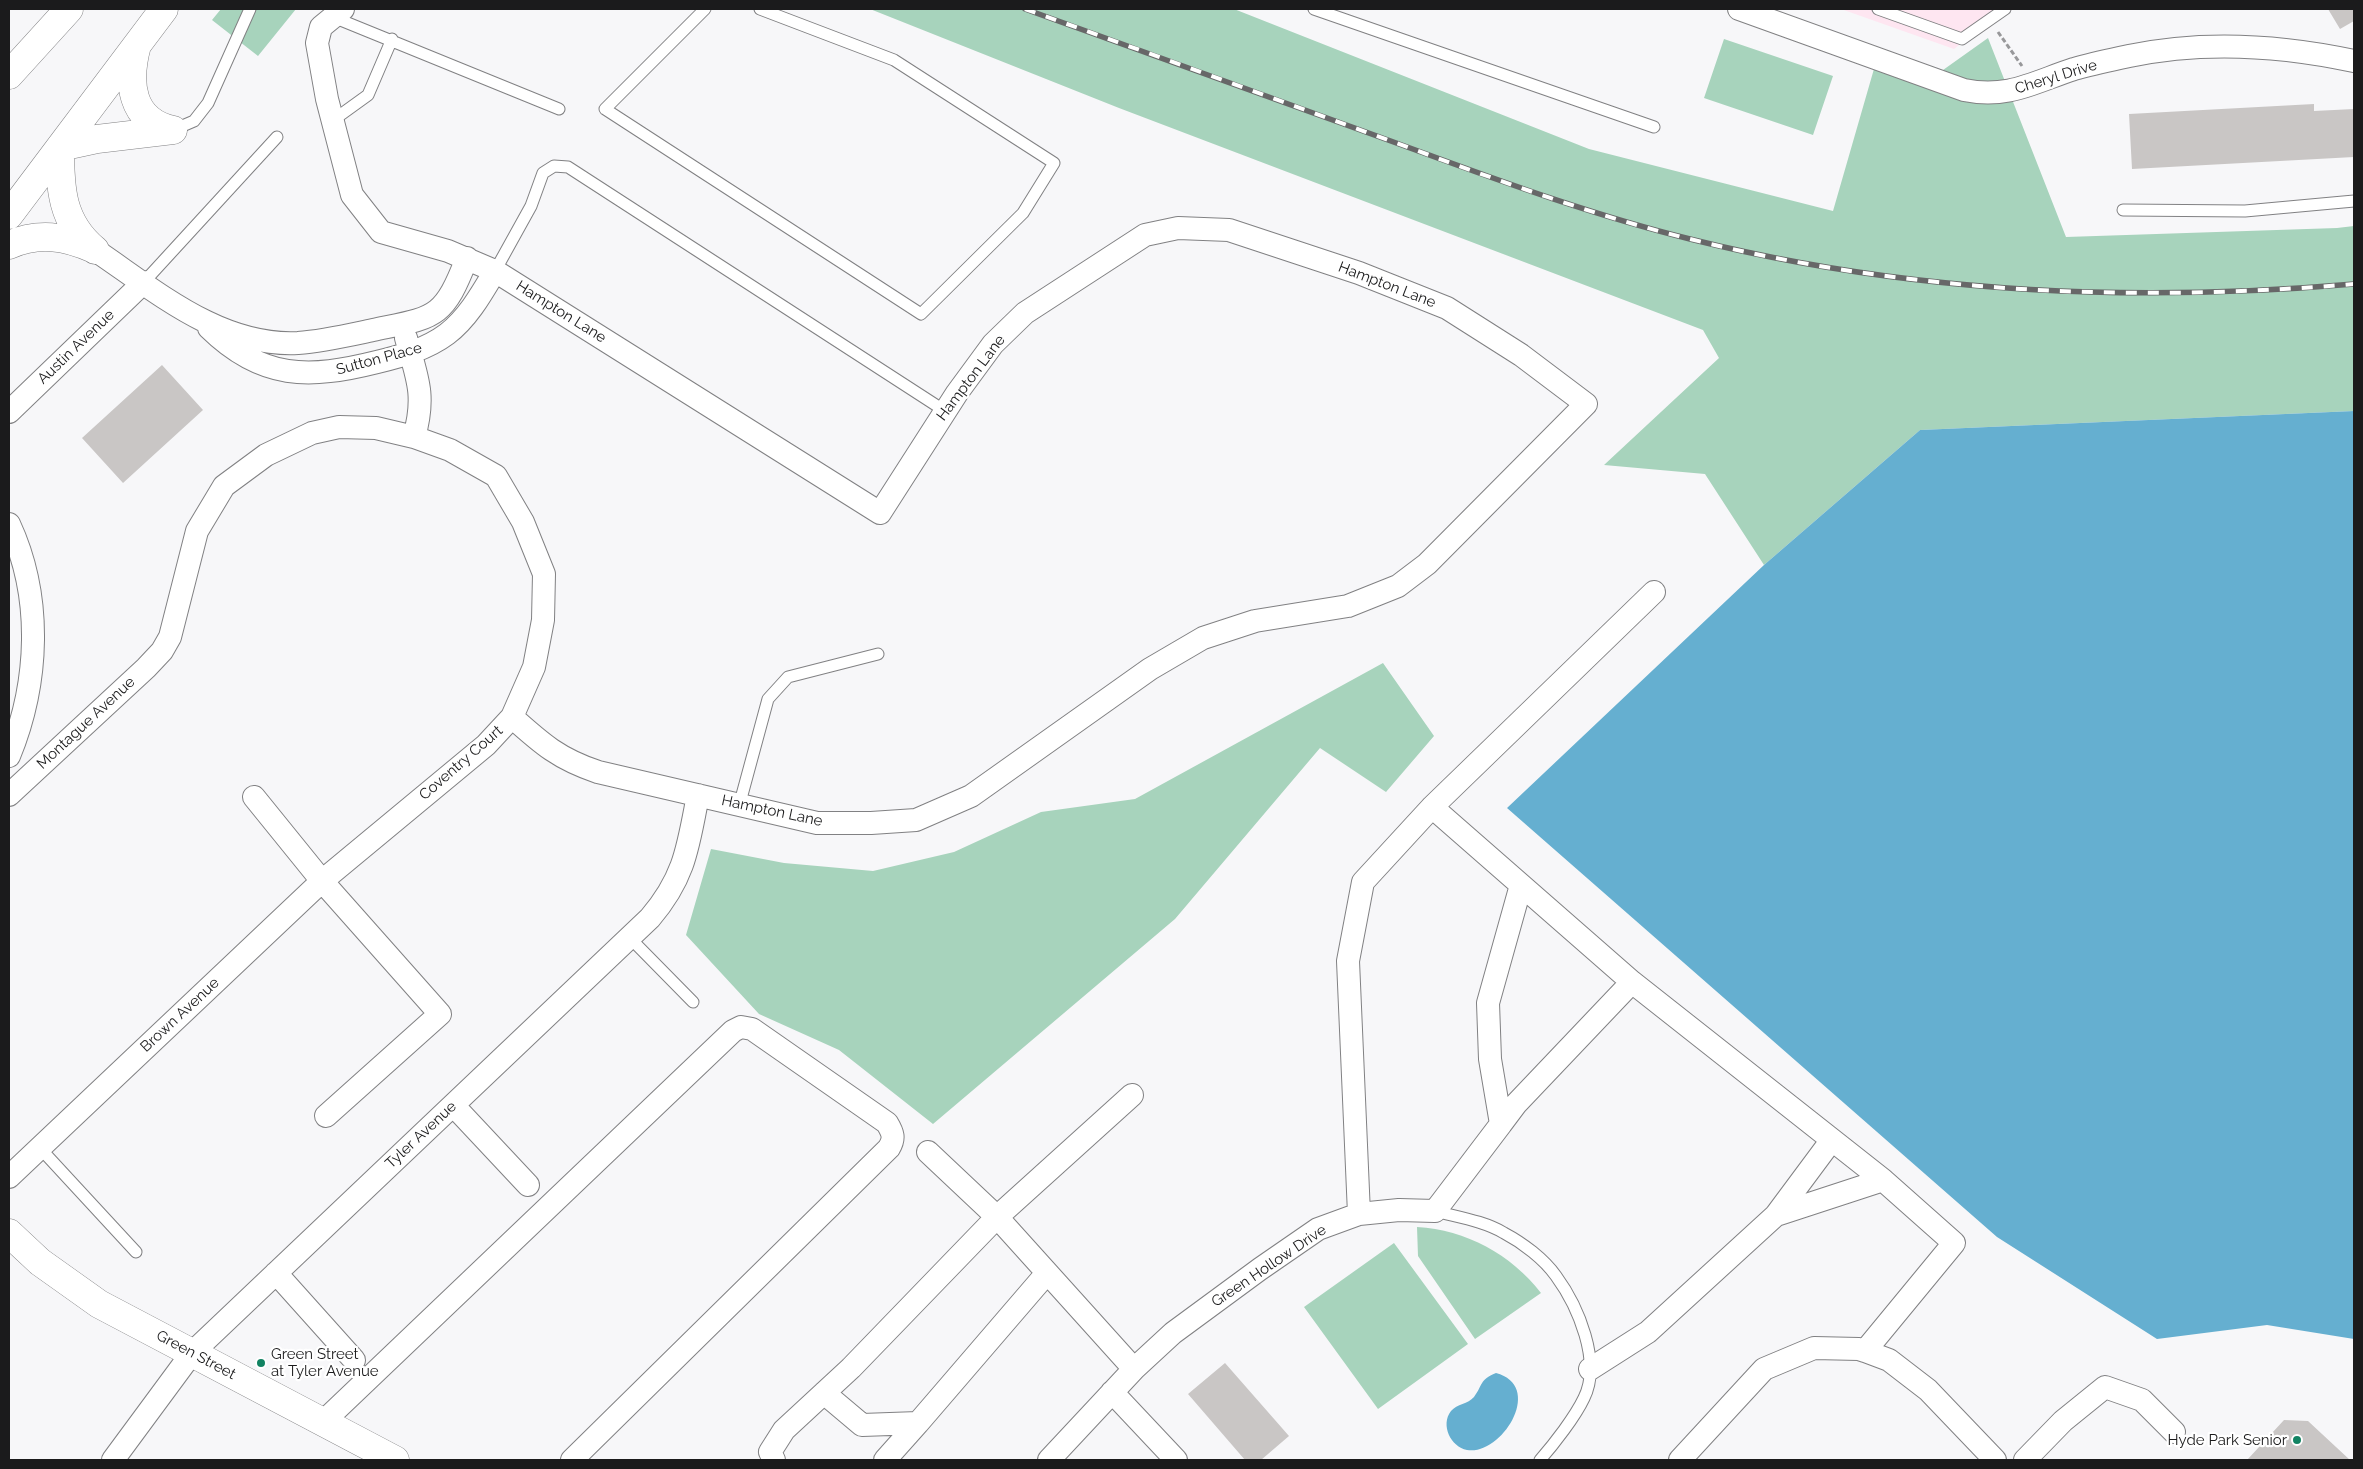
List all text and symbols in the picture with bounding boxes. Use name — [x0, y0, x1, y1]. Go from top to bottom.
street label: Cheryl Drive — [2013, 56, 2099, 98]
street label: Hampton Lane — [1336, 258, 1438, 312]
street label: Hampton Lane — [513, 277, 609, 347]
street label: Austin Avenue — [34, 306, 118, 388]
street label: Hampton Lane — [933, 331, 1009, 425]
street label: Sutton Place — [334, 339, 424, 379]
street label: Montague Avenue — [33, 673, 139, 773]
street label: Coventry Court — [416, 722, 506, 804]
street label: Hampton Lane — [720, 791, 824, 831]
street label: Brown Avenue — [137, 974, 223, 1056]
street label: Tyler Avenue — [382, 1097, 460, 1173]
street label: Green Hollow Drive — [1208, 1221, 1330, 1311]
street label: Green Street — [153, 1327, 239, 1383]
place label: Green Street at Tyler Avenue — [271, 1345, 379, 1380]
marker: Green Street at Tyler Avenue — [255, 1357, 267, 1369]
place label: Hyde Park Senior — [2168, 1431, 2287, 1449]
marker: Hyde Park Senior — [2291, 1434, 2303, 1446]

